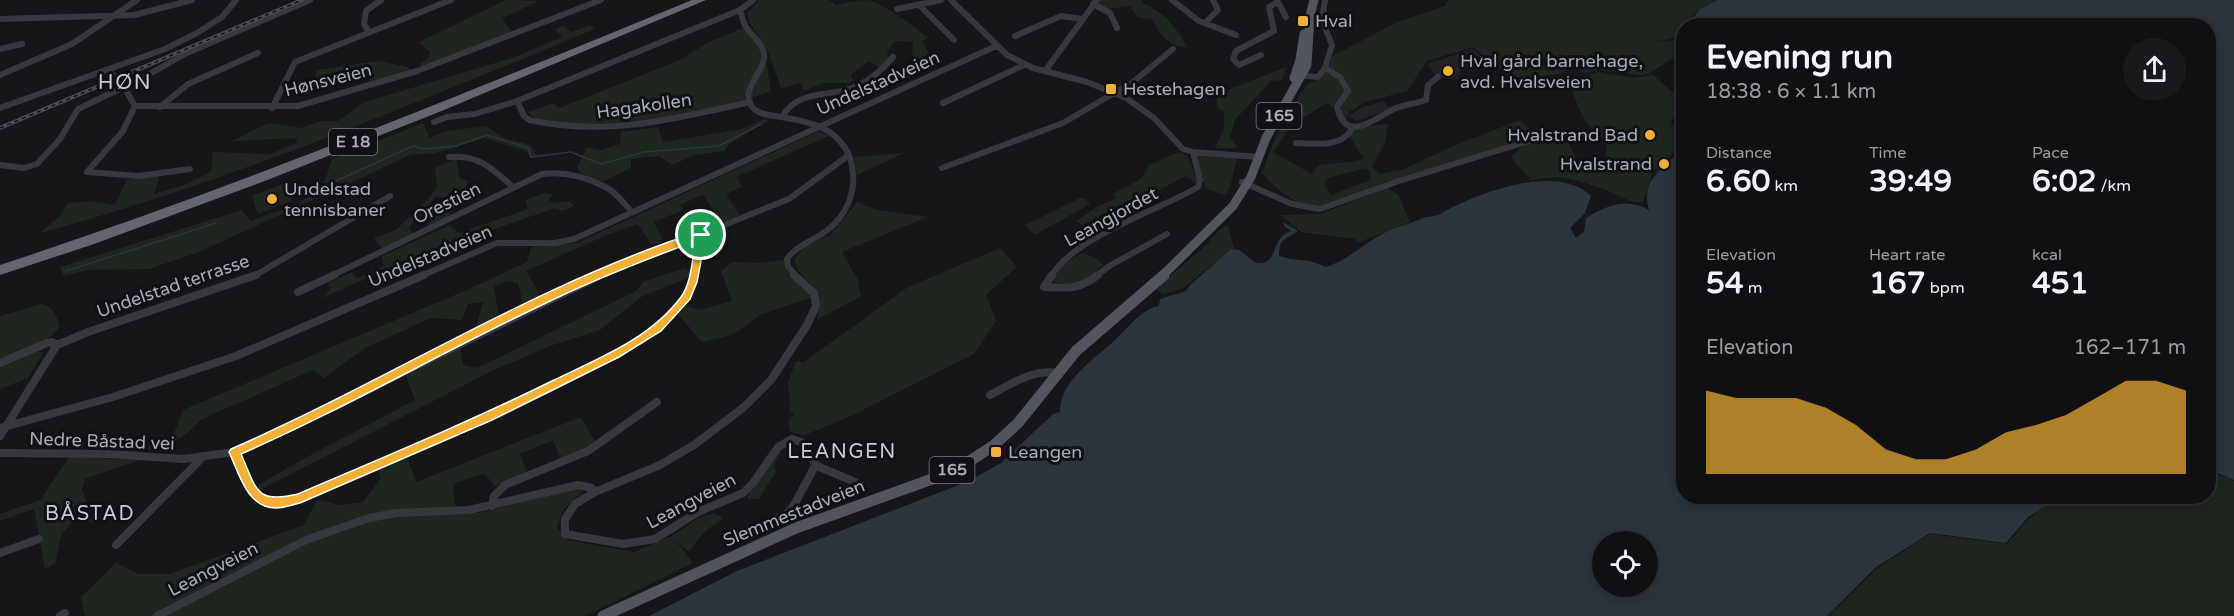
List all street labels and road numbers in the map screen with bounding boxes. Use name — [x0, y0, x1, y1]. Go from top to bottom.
street label: Undelstadveien — [813, 46, 943, 120]
street label: Hønsveien — [282, 59, 374, 101]
street label: Hagakollen — [595, 88, 693, 124]
road number: 165 — [1256, 103, 1302, 129]
road number: E 18 — [329, 129, 377, 155]
street label: Orestien — [410, 177, 484, 229]
street label: Leangjordet — [1060, 182, 1162, 252]
street label: Undelstadveien — [365, 220, 495, 292]
street label: Undelstad terrasse — [94, 250, 252, 322]
street label: Nedre Båstad vei — [29, 427, 175, 455]
road number: 165 — [930, 457, 974, 483]
street label: Leangveien — [642, 468, 740, 534]
street label: Slemmestadveien — [720, 475, 868, 551]
street label: Leangveien — [164, 537, 262, 601]

